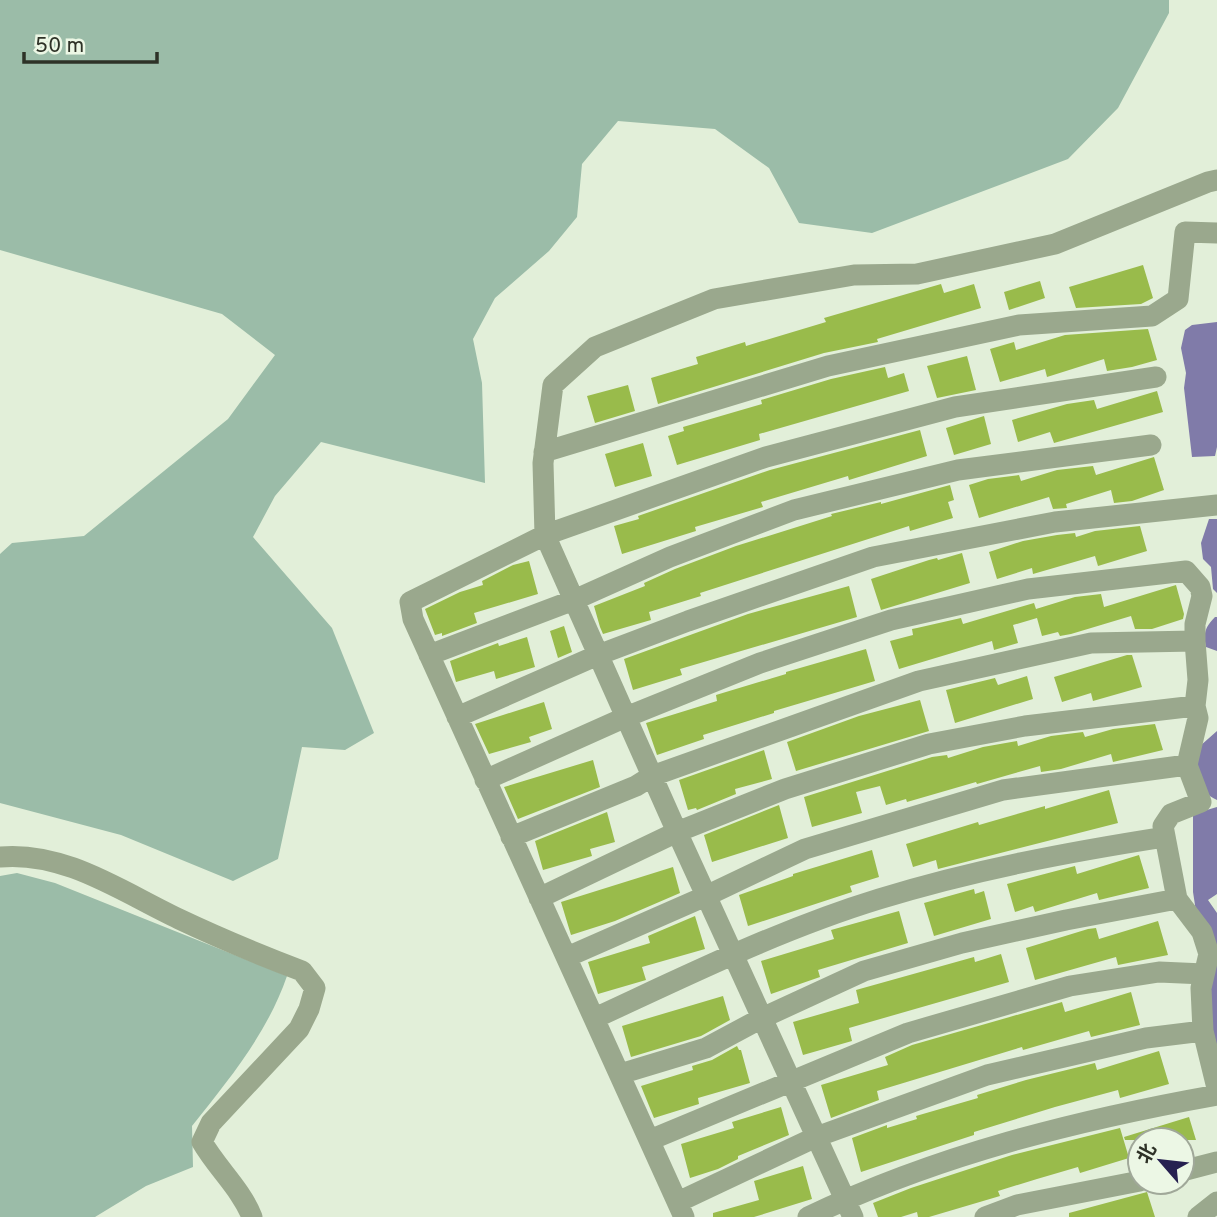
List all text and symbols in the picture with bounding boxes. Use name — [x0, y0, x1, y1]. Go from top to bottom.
scale bar — [24, 21, 158, 65]
text: 50 m — [35, 33, 84, 60]
north arrow — [1126, 1126, 1196, 1196]
text: 北 — [1133, 1140, 1163, 1168]

